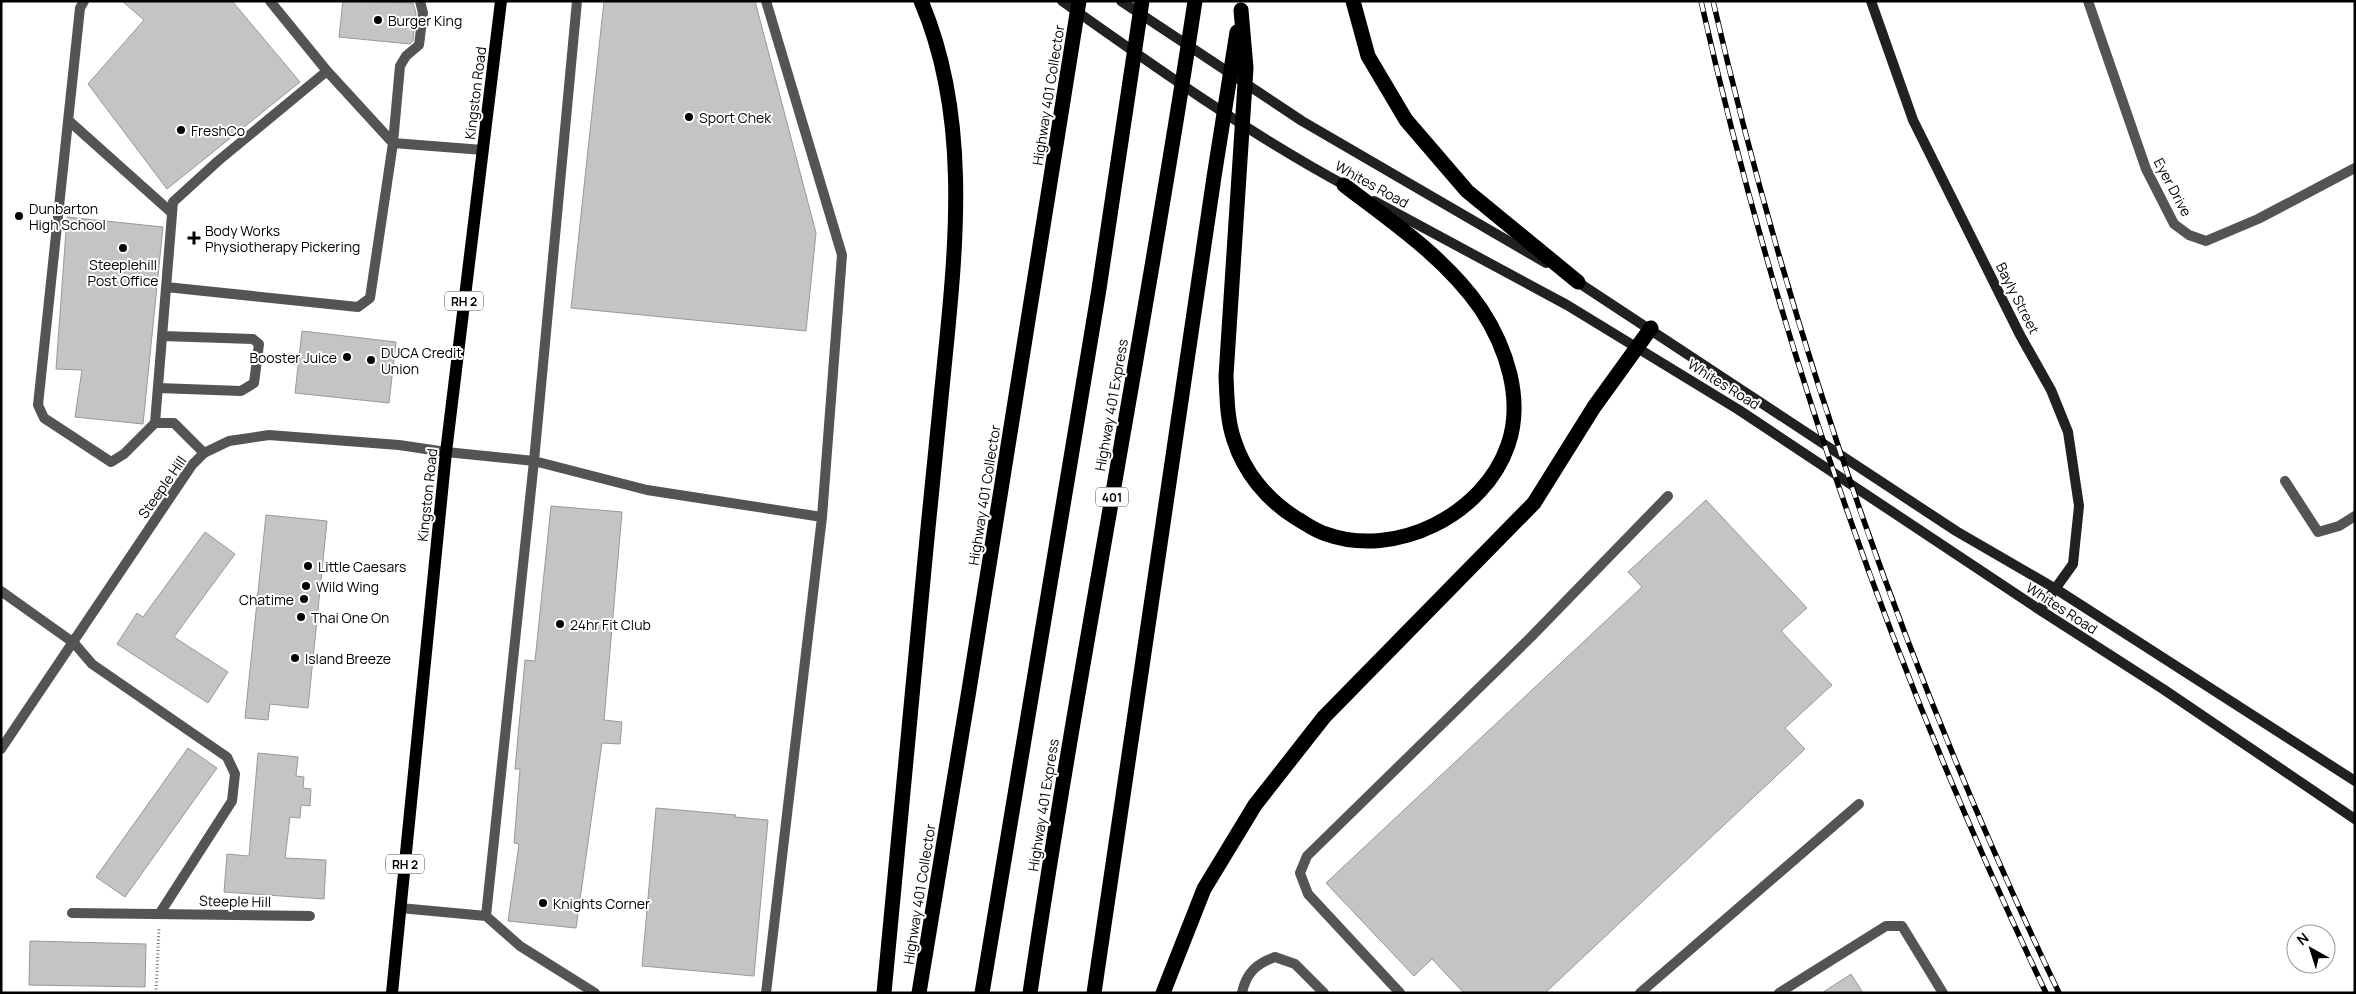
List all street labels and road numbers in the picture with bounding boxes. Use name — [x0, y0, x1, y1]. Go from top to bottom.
street label: Highway 401 Collector — [1028, 23, 1068, 167]
street label: Kingston Road — [460, 45, 490, 141]
street label: Eyer Drive — [2150, 154, 2196, 220]
street label: Whites Road — [1332, 156, 1412, 212]
street label: Bayly Street — [1992, 259, 2044, 337]
road number: RH 2 — [445, 292, 483, 310]
street label: Highway 401 Express — [1090, 337, 1132, 473]
street label: Whites Road — [1684, 354, 1764, 414]
street label: Highway 401 Collector — [964, 423, 1004, 567]
street label: Kingston Road — [413, 448, 441, 542]
street label: Steeple Hill — [134, 452, 190, 522]
road number: 401 — [1096, 488, 1128, 507]
street label: Whites Road — [2023, 578, 2101, 638]
street label: Highway 401 Express — [1023, 737, 1063, 873]
street label: Highway 401 Collector — [899, 822, 939, 966]
road number: RH 2 — [386, 854, 424, 874]
street label: Steeple Hill — [199, 891, 271, 911]

